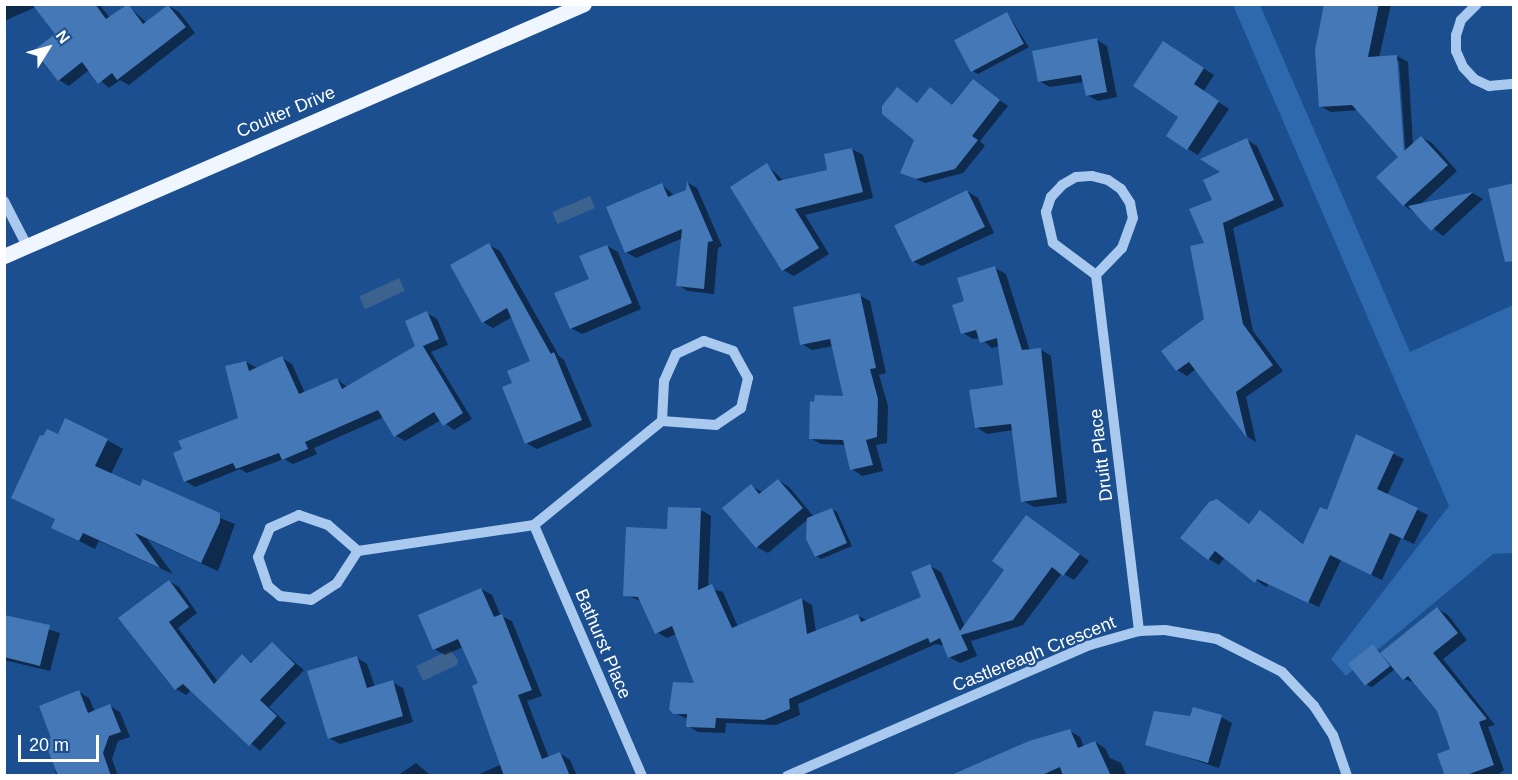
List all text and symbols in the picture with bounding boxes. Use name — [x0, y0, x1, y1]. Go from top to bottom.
north arrow — [18, 18, 78, 78]
text: N — [53, 27, 73, 47]
street label: Coulter Drive — [233, 82, 339, 142]
street label: Druitt Place — [1085, 408, 1117, 502]
street label: Bathurst Place — [570, 586, 636, 702]
street label: Castlereagh Crescent — [949, 611, 1119, 697]
scale bar — [21, 723, 102, 761]
text: 20 m — [29, 735, 69, 755]

